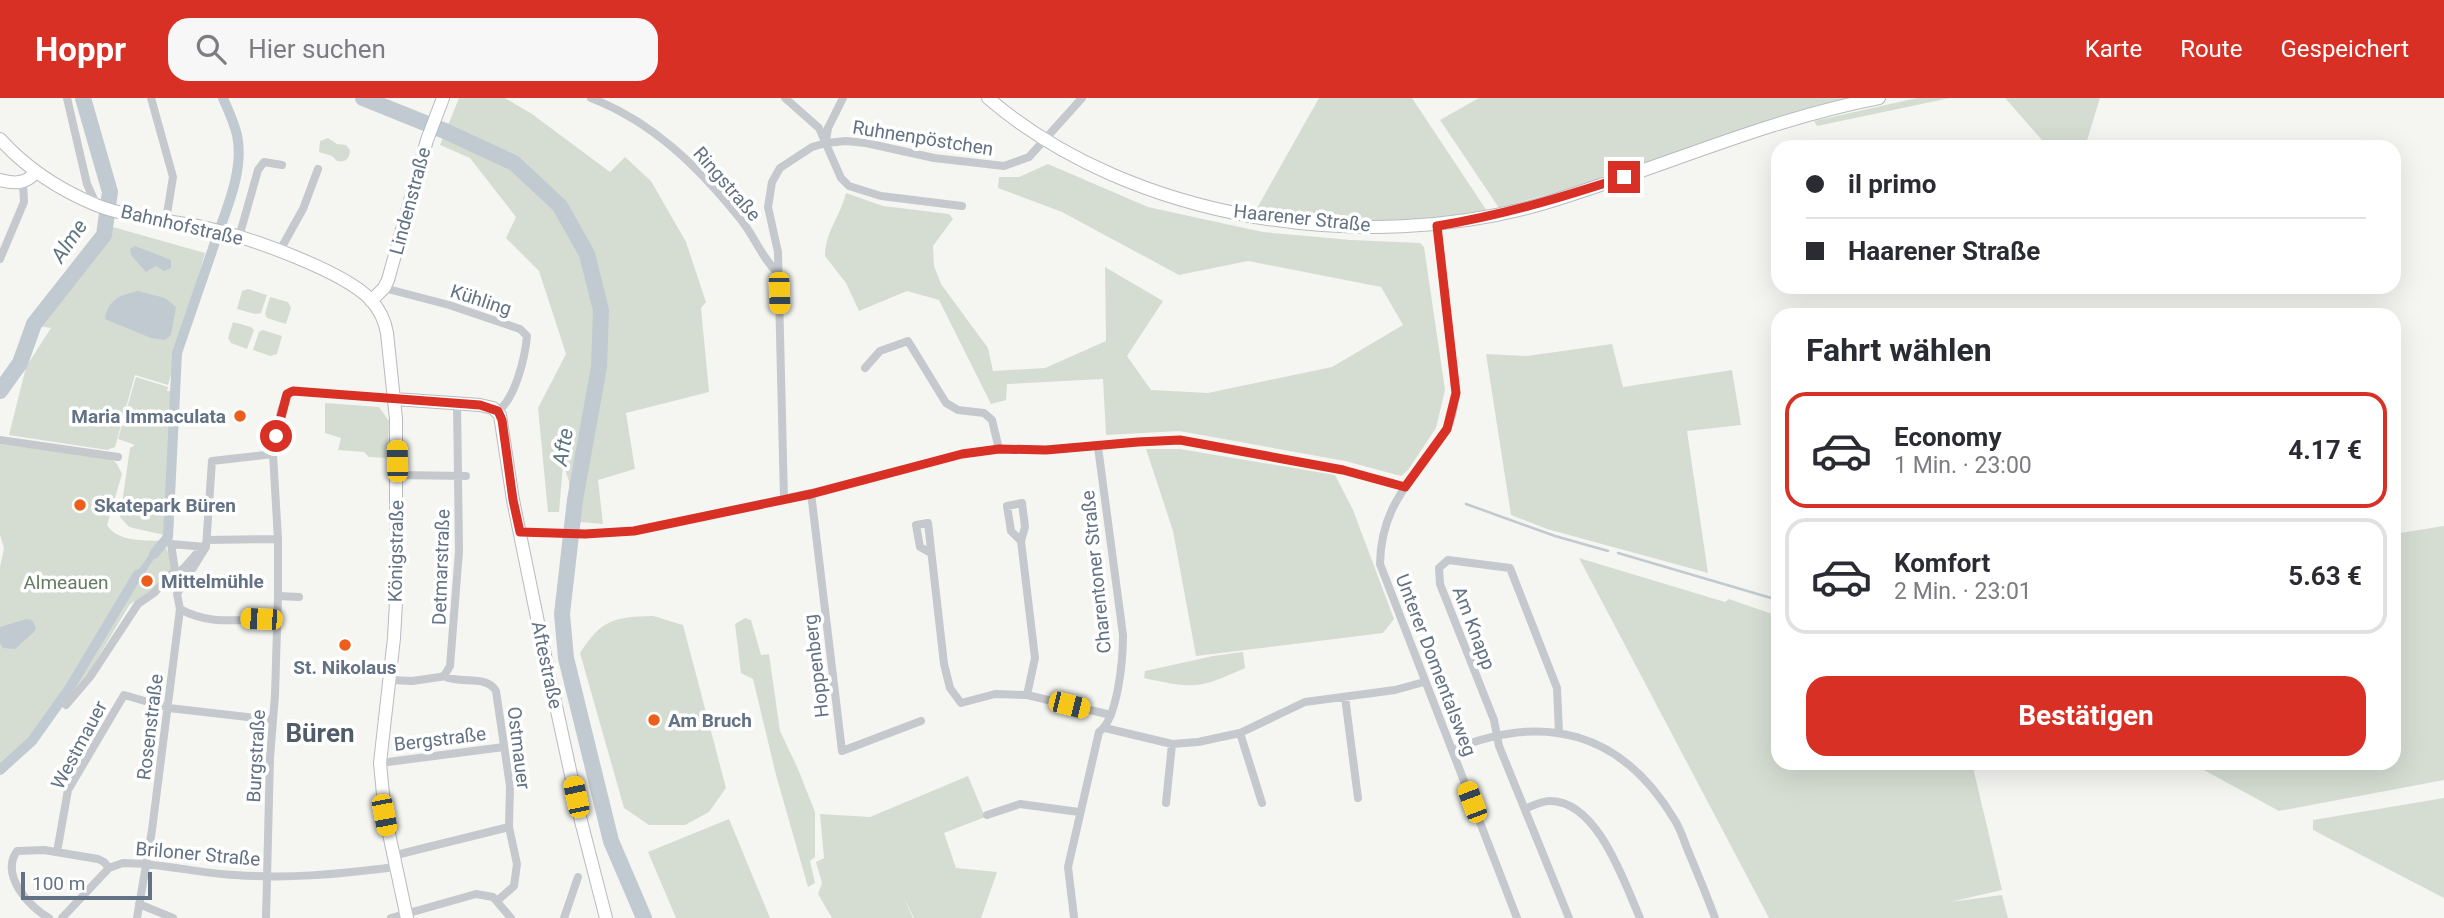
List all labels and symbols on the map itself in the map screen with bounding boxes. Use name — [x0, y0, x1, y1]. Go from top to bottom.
street label: Ruhnenpöstchen — [851, 116, 995, 160]
street label: Ringstraße — [688, 142, 766, 226]
street label: Lindenstraße — [385, 145, 435, 257]
route end — [1608, 161, 1640, 193]
street label: Haarener Straße — [1232, 199, 1372, 237]
street label: Bahnhofstraße — [119, 200, 245, 250]
water label: Alme — [45, 215, 92, 268]
car — [768, 272, 791, 314]
street label: Kühling — [447, 279, 515, 321]
place label: Maria Immaculata — [71, 405, 226, 428]
marker: Maria Immaculata — [232, 408, 248, 424]
route start — [260, 420, 292, 452]
water label: Afte — [548, 426, 578, 469]
car — [387, 440, 408, 482]
street label: Charentoner Straße — [1076, 489, 1116, 655]
place label: Skatepark Büren — [94, 494, 236, 517]
marker: Skatepark Büren — [72, 497, 88, 513]
street label: Königstraße — [384, 500, 408, 602]
street label: Detmarstraße — [427, 509, 455, 625]
place label: Mittelmühle — [161, 570, 264, 593]
park label: Almeauen — [23, 571, 109, 594]
street label: Unterer Domentalsweg — [1391, 571, 1481, 759]
marker: Mittelmühle — [139, 573, 155, 589]
street label: Am Knapp — [1448, 583, 1500, 673]
car — [240, 608, 283, 630]
street label: Hoppenberg — [798, 613, 834, 719]
street label: Aftestraße — [526, 619, 568, 711]
marker: St. Nikolaus — [337, 637, 353, 653]
place label: St. Nikolaus — [293, 656, 397, 679]
street label: Rosenstraße — [132, 673, 168, 781]
car — [1047, 690, 1092, 720]
street label: Westmauer — [46, 696, 112, 793]
street label: Ostmauer — [503, 705, 536, 791]
street label: Burgstraße — [242, 709, 270, 803]
place label: Am Bruch — [668, 709, 752, 732]
marker: Am Bruch — [646, 712, 662, 728]
district label: Büren — [285, 718, 355, 748]
street label: Bergstraße — [393, 722, 487, 756]
car — [562, 774, 591, 820]
car — [1455, 779, 1490, 825]
car — [370, 792, 399, 838]
street label: Briloner Straße — [135, 837, 261, 871]
scale bar — [21, 869, 152, 901]

